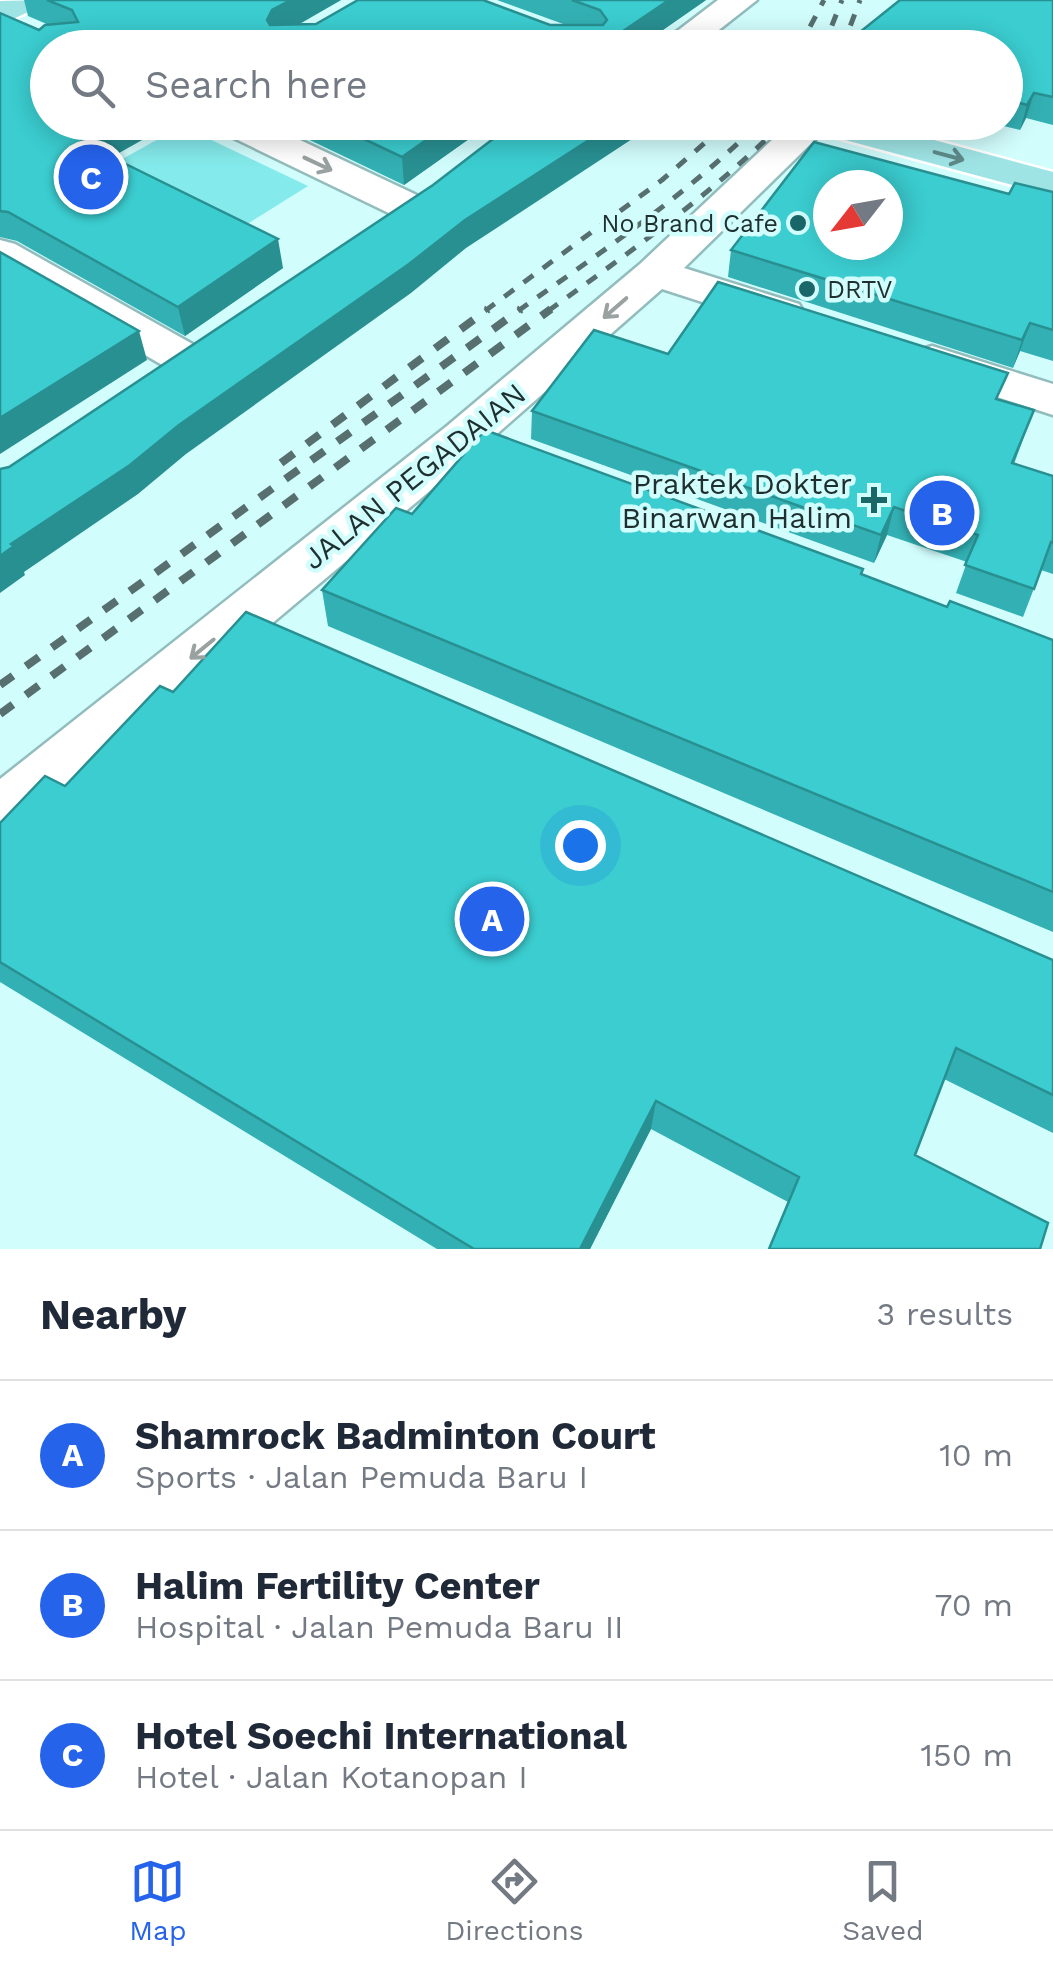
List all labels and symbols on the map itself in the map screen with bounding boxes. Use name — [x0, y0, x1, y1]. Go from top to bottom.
pin: C — [58, 140, 124, 214]
one-way arrow — [933, 148, 964, 167]
one-way arrow — [302, 156, 332, 175]
north arrow — [813, 170, 903, 260]
place label: No Brand Cafe — [601, 209, 778, 238]
marker: No Brand Cafe — [787, 212, 809, 234]
place label: DRTV — [827, 275, 892, 304]
marker: DRTV — [796, 278, 818, 300]
one-way arrow — [602, 297, 628, 319]
street label: JALAN PEGADAIAN — [296, 376, 532, 576]
place label: Praktek Dokter Binarwan Halim — [622, 466, 852, 535]
pin: B — [910, 476, 974, 550]
marker: Praktek Dokter Binarwan Halim — [861, 487, 887, 513]
one-way arrow — [190, 638, 216, 660]
your location — [555, 820, 606, 871]
pin: A — [460, 882, 524, 956]

